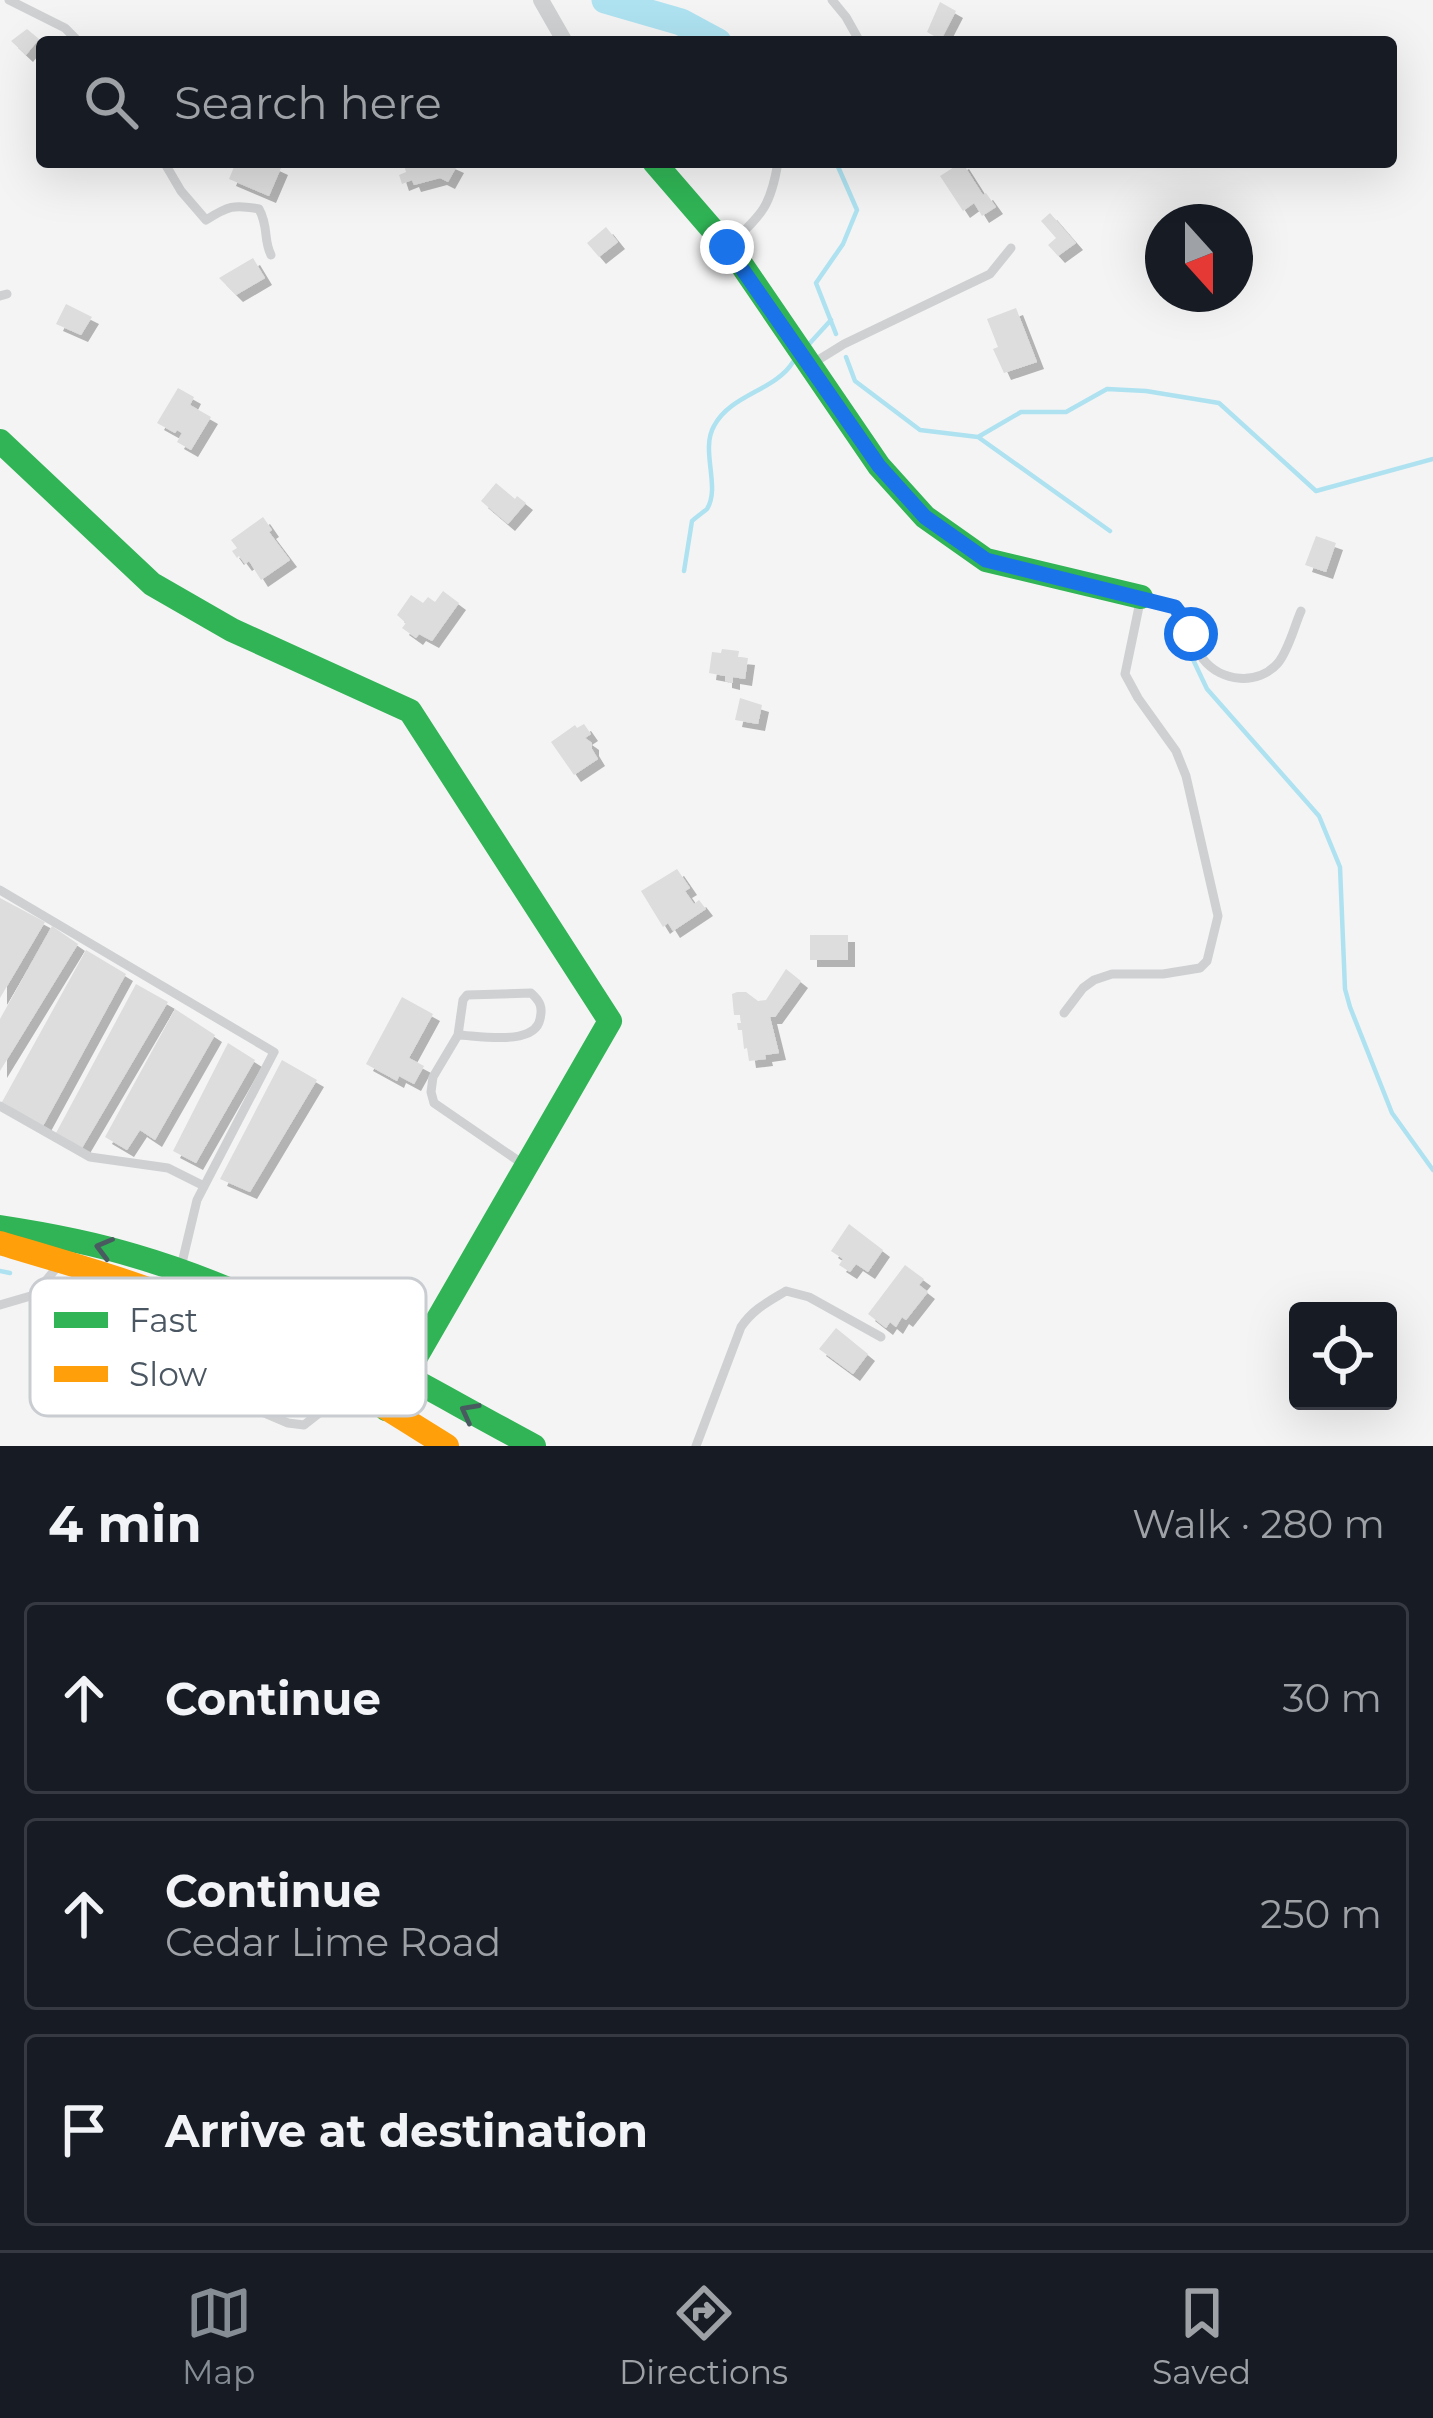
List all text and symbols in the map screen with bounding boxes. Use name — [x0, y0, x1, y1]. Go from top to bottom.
search box — [36, 36, 1397, 168]
icon: search — [78, 69, 144, 135]
text: Search here — [174, 75, 442, 130]
north arrow — [1145, 204, 1253, 312]
route end — [700, 220, 754, 274]
route start — [1164, 607, 1218, 661]
one-way arrow — [95, 1238, 115, 1263]
legend — [30, 1278, 426, 1416]
text: Fast — [129, 1300, 198, 1340]
map controls — [1289, 1302, 1397, 1410]
button: locate — [1289, 1302, 1397, 1410]
text: Slow — [129, 1354, 207, 1394]
one-way arrow — [460, 1403, 481, 1426]
text: 4 min — [48, 1493, 202, 1555]
text: Walk · 280 m — [1132, 1500, 1385, 1548]
icon: ahead — [51, 1665, 117, 1731]
text: Continue — [165, 1671, 381, 1726]
text: 30 m — [1283, 1674, 1382, 1722]
text: Continue — [165, 1863, 381, 1918]
icon: ahead — [51, 1881, 117, 1947]
text: 250 m — [1260, 1890, 1382, 1938]
text: Cedar Lime Road — [165, 1918, 501, 1966]
icon: arrive — [51, 2097, 117, 2163]
text: Arrive at destination — [165, 2103, 648, 2158]
tab: Map — [182, 2280, 255, 2392]
tab: Directions — [619, 2280, 788, 2392]
tab: Saved — [1152, 2280, 1251, 2392]

